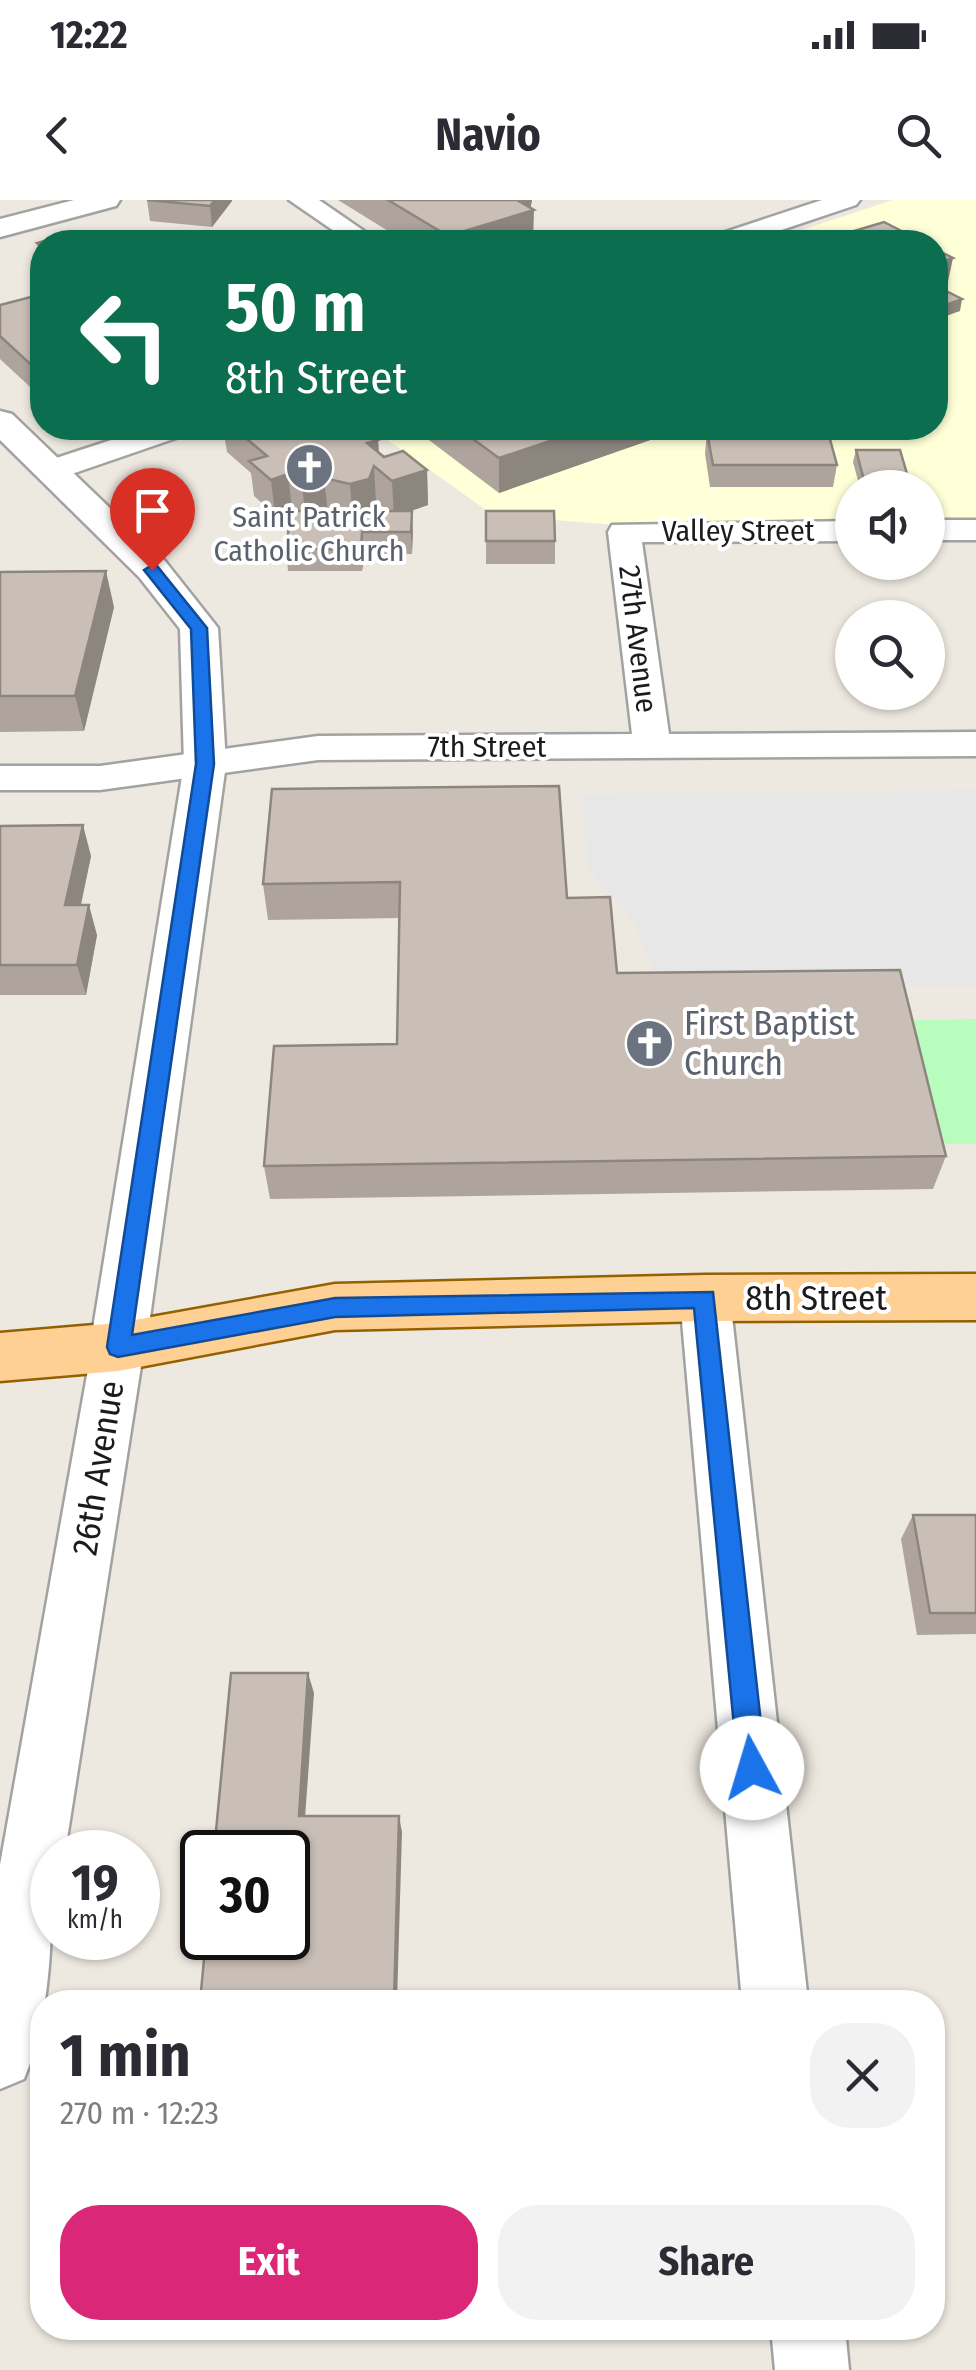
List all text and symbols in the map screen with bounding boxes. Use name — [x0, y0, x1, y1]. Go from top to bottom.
text: 12:22 — [50, 12, 128, 58]
icon: back — [30, 108, 85, 163]
text: Navio — [435, 108, 541, 162]
icon: search — [891, 108, 946, 163]
text: 50 m — [225, 266, 366, 350]
icon: left — [60, 270, 190, 400]
text: 8th Street — [225, 351, 407, 405]
church icon: Saint Patrick Catholic Church — [283, 442, 335, 494]
pin — [110, 468, 195, 571]
map controls — [835, 470, 945, 710]
button: sound — [835, 470, 945, 580]
icon: arrive — [125, 483, 180, 538]
place label: Saint Patrick Catholic Church — [213, 499, 405, 569]
street label: Valley Street — [661, 513, 815, 549]
street label: 27th Avenue — [611, 563, 665, 715]
button: search — [835, 600, 945, 710]
street label: 7th Street — [428, 729, 546, 765]
place label: First Baptist Church — [684, 1002, 855, 1084]
church icon: First Baptist Church — [623, 1017, 675, 1069]
street label: 8th Street — [745, 1277, 887, 1319]
street label: 26th Avenue — [63, 1378, 133, 1558]
position arrow — [700, 1716, 804, 1820]
speed limit sign: 30 — [180, 1830, 310, 1960]
text: 19 — [71, 1853, 118, 1913]
text: km/h — [67, 1905, 123, 1935]
text: 1 min — [60, 2020, 191, 2092]
button: close — [810, 2023, 915, 2128]
text: 270 m · 12:23 — [60, 2094, 219, 2132]
button: Exit — [60, 2205, 478, 2320]
button: Share — [498, 2205, 915, 2320]

